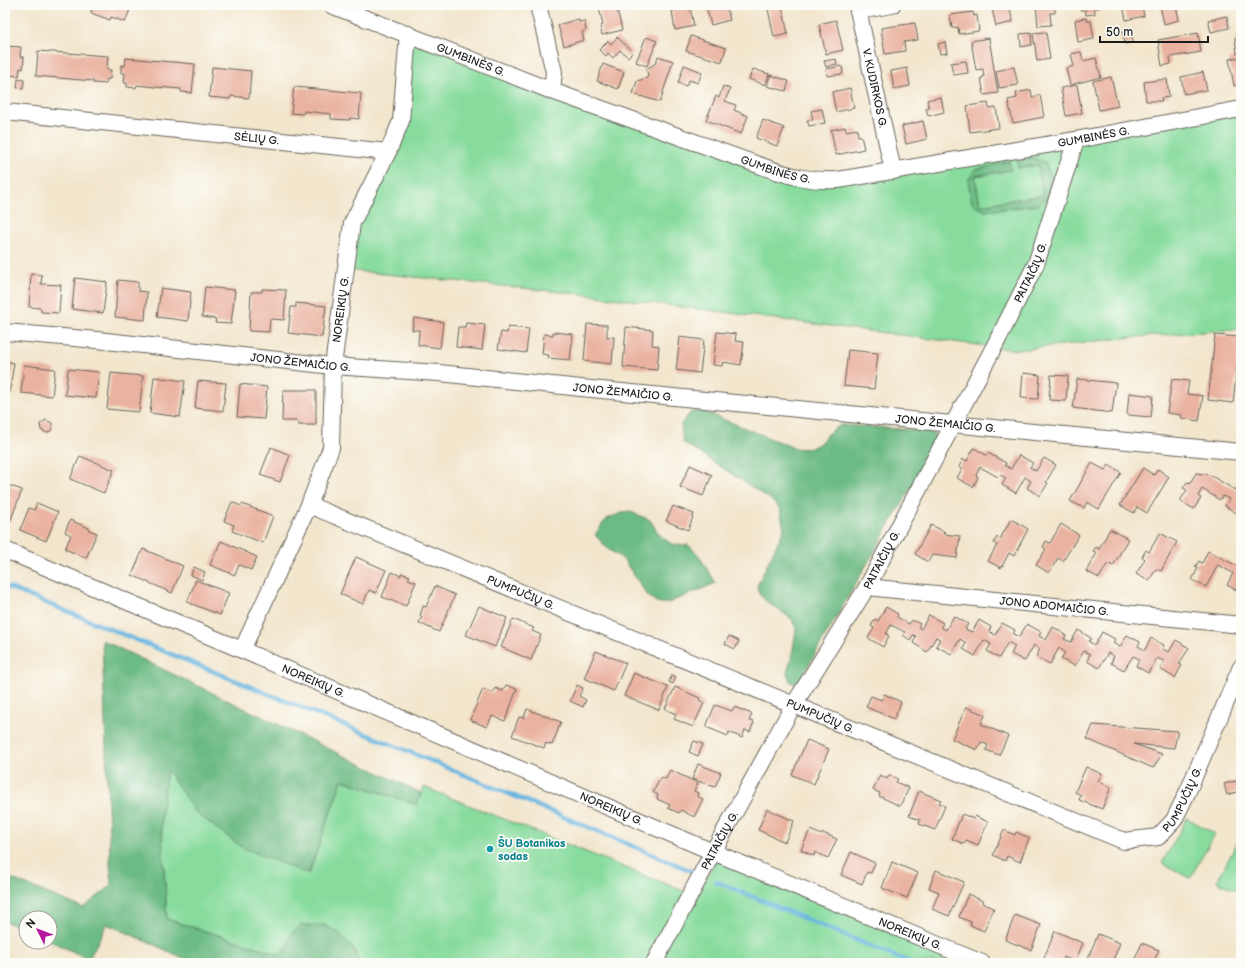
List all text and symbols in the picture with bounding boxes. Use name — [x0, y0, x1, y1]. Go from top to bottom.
scale bar — [1100, 18, 1208, 44]
text: 50 m — [1106, 25, 1133, 40]
street label: GUMBINĖS G. — [435, 40, 507, 79]
street label: V. KUDIRKOS G. — [860, 47, 890, 129]
street label: GUMBINĖS G. — [1057, 124, 1130, 149]
street label: SĖLIŲ G. — [234, 129, 280, 147]
street label: GUMBINĖS G. — [739, 153, 811, 185]
street label: PAITAIČIŲ G. — [1011, 241, 1049, 305]
street label: NOREIKIŲ G. — [330, 275, 351, 343]
street label: JONO ŽEMAIČIO G. — [250, 350, 351, 374]
street label: JONO ŽEMAIČIO G. — [572, 381, 674, 403]
street label: JONO ŽEMAIČIO G. — [895, 412, 996, 435]
street label: PAITAIČIŲ G. — [861, 528, 902, 591]
street label: PUMPUČIŲ G. — [485, 573, 556, 612]
street label: JONO ADOMAIČIO G. — [999, 594, 1109, 618]
street label: NOREIKIŲ G. — [280, 661, 347, 700]
street label: PUMPUČIŲ G. — [784, 696, 856, 736]
street label: PUMPUČIŲ G. — [1160, 765, 1204, 835]
street label: NOREIKIŲ G. — [578, 789, 645, 828]
street label: PAITAIČIŲ G. — [698, 809, 741, 872]
place label: ŠU Botanikos sodas — [498, 836, 566, 863]
marker: ŠU Botanikos sodas — [485, 844, 495, 854]
north arrow — [18, 910, 58, 950]
street label: NOREIKIŲ G. — [877, 915, 944, 952]
text: N — [23, 916, 39, 931]

